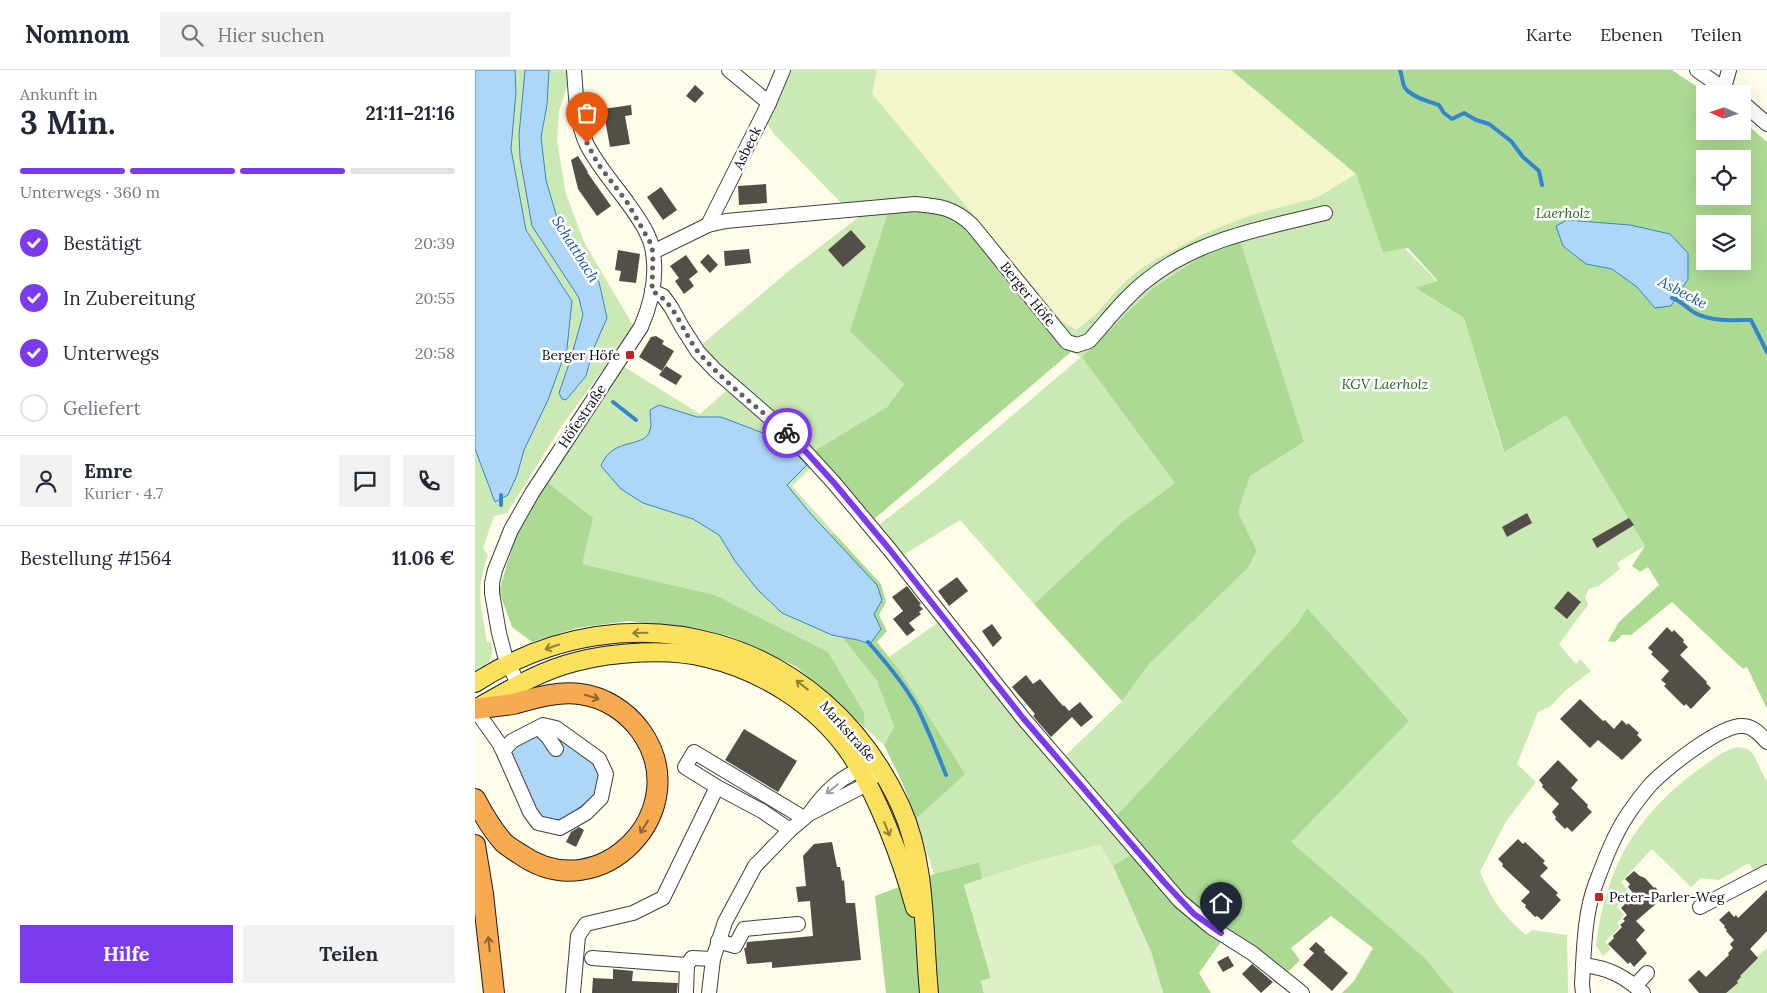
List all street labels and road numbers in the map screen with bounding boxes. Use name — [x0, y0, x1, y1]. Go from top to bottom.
street label: Asbeck — [728, 123, 765, 173]
street label: Berger Höfe — [996, 258, 1060, 330]
street label: Höfestraße — [554, 380, 610, 451]
street label: Markstraße — [816, 697, 880, 765]

